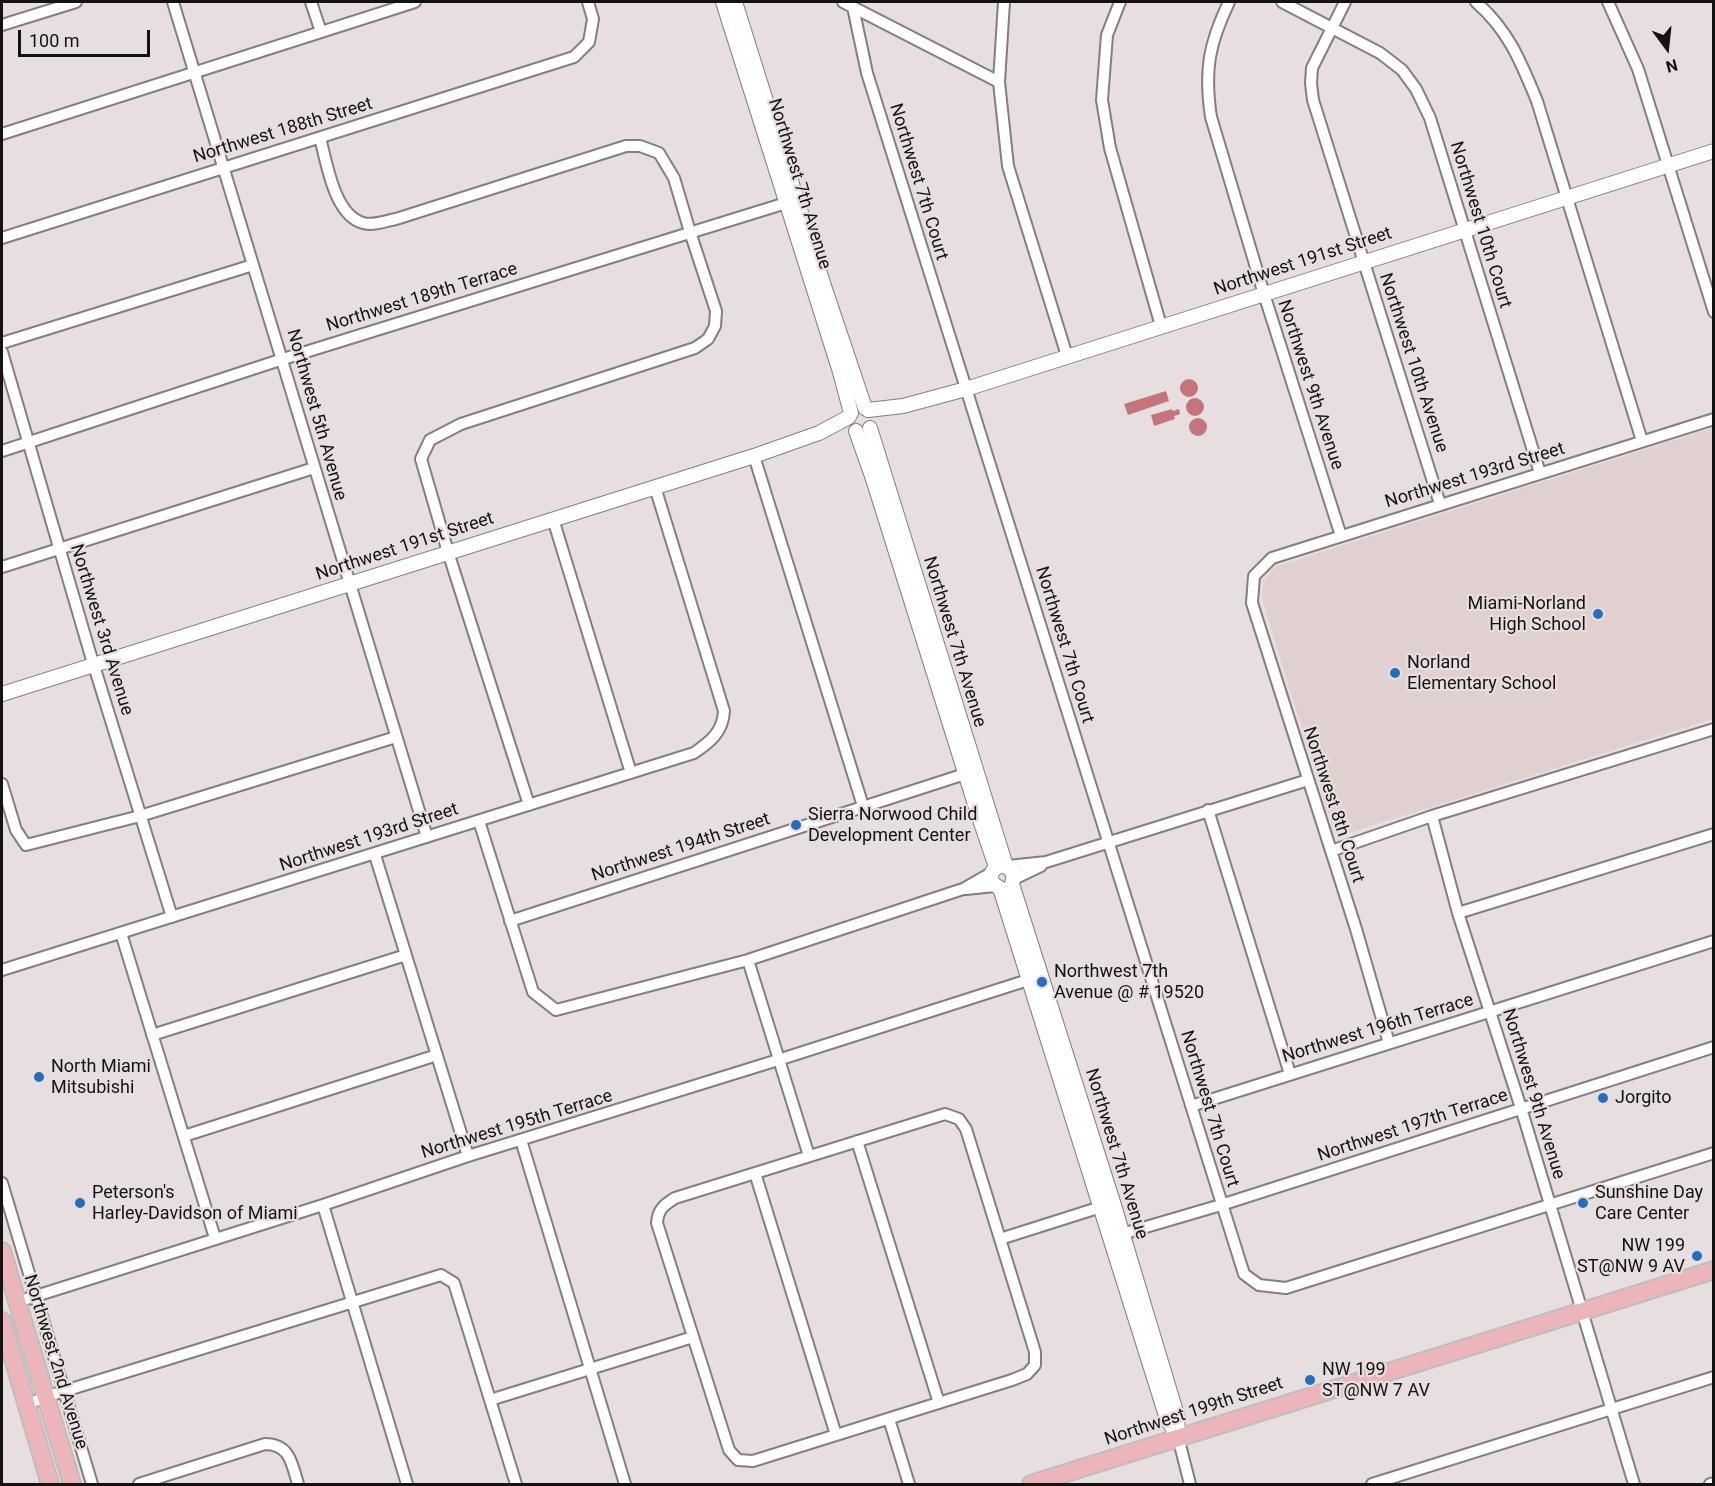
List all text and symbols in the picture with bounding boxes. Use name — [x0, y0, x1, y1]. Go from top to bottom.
scale bar — [21, 18, 153, 56]
north arrow — [1637, 18, 1697, 78]
text: 100 m — [29, 30, 80, 51]
text: N — [1664, 55, 1680, 77]
street label: Northwest 188th Street — [191, 93, 375, 169]
street label: Northwest 7th Avenue — [763, 96, 835, 272]
street label: Northwest 7th Court — [884, 101, 952, 263]
street label: Northwest 10th Court — [1444, 139, 1516, 311]
street label: Northwest 191st Street — [1211, 223, 1395, 301]
street label: Northwest 189th Terrace — [324, 259, 520, 337]
street label: Northwest 10th Avenue — [1374, 270, 1452, 456]
street label: Northwest 9th Avenue — [1272, 297, 1348, 473]
street label: Northwest 5th Avenue — [281, 327, 351, 503]
street label: Northwest 193rd Street — [1383, 438, 1567, 514]
street label: Northwest 191st Street — [313, 508, 497, 586]
street label: Northwest 3rd Avenue — [65, 542, 137, 718]
street label: Northwest 7th Avenue — [918, 554, 990, 730]
street label: Northwest 7th Court — [1030, 564, 1098, 726]
place label: Miami-Norland High School — [1468, 593, 1586, 636]
marker: Miami-Norland High School — [1591, 607, 1605, 621]
place label: Norland Elementary School — [1407, 652, 1556, 694]
marker: Norland Elementary School — [1388, 666, 1402, 680]
street label: Northwest 8th Court — [1298, 724, 1368, 886]
street label: Northwest 193rd Street — [277, 799, 461, 877]
place label: Sierra Norwood Child Development Center — [808, 804, 977, 846]
street label: Northwest 194th Street — [589, 809, 773, 887]
marker: Sierra Norwood Child Development Center — [789, 818, 803, 832]
place label: Northwest 7th Avenue @ # 19520 — [1054, 961, 1204, 1004]
marker: Northwest 7th Avenue @ # 19520 — [1035, 975, 1049, 989]
street label: Northwest 196th Terrace — [1280, 990, 1476, 1068]
street label: Northwest 9th Avenue — [1497, 1006, 1569, 1182]
street label: Northwest 7th Court — [1175, 1028, 1243, 1190]
place label: North Miami Mitsubishi — [51, 1056, 151, 1098]
street label: Northwest 7th Avenue — [1080, 1066, 1152, 1242]
marker: North Miami Mitsubishi — [32, 1070, 46, 1084]
street label: Northwest 197th Terrace — [1315, 1085, 1511, 1167]
street label: Northwest 195th Terrace — [419, 1086, 615, 1164]
place label: Jorgito — [1615, 1087, 1672, 1109]
marker: Jorgito — [1596, 1091, 1610, 1105]
place label: Peterson's Harley-Davidson of Miami — [92, 1182, 298, 1224]
place label: Sunshine Day Care Center — [1595, 1182, 1703, 1224]
marker: Peterson's Harley-Davidson of Miami — [73, 1196, 87, 1210]
marker: Sunshine Day Care Center — [1576, 1196, 1590, 1210]
place label: NW 199 ST@NW 9 AV — [1577, 1235, 1685, 1278]
marker: NW 199 ST@NW 9 AV — [1690, 1249, 1704, 1263]
street label: Northwest 2nd Avenue — [18, 1272, 92, 1452]
place label: NW 199 ST@NW 7 AV — [1322, 1359, 1430, 1402]
street label: Northwest 199th Street — [1102, 1373, 1286, 1451]
marker: NW 199 ST@NW 7 AV — [1303, 1373, 1317, 1387]

